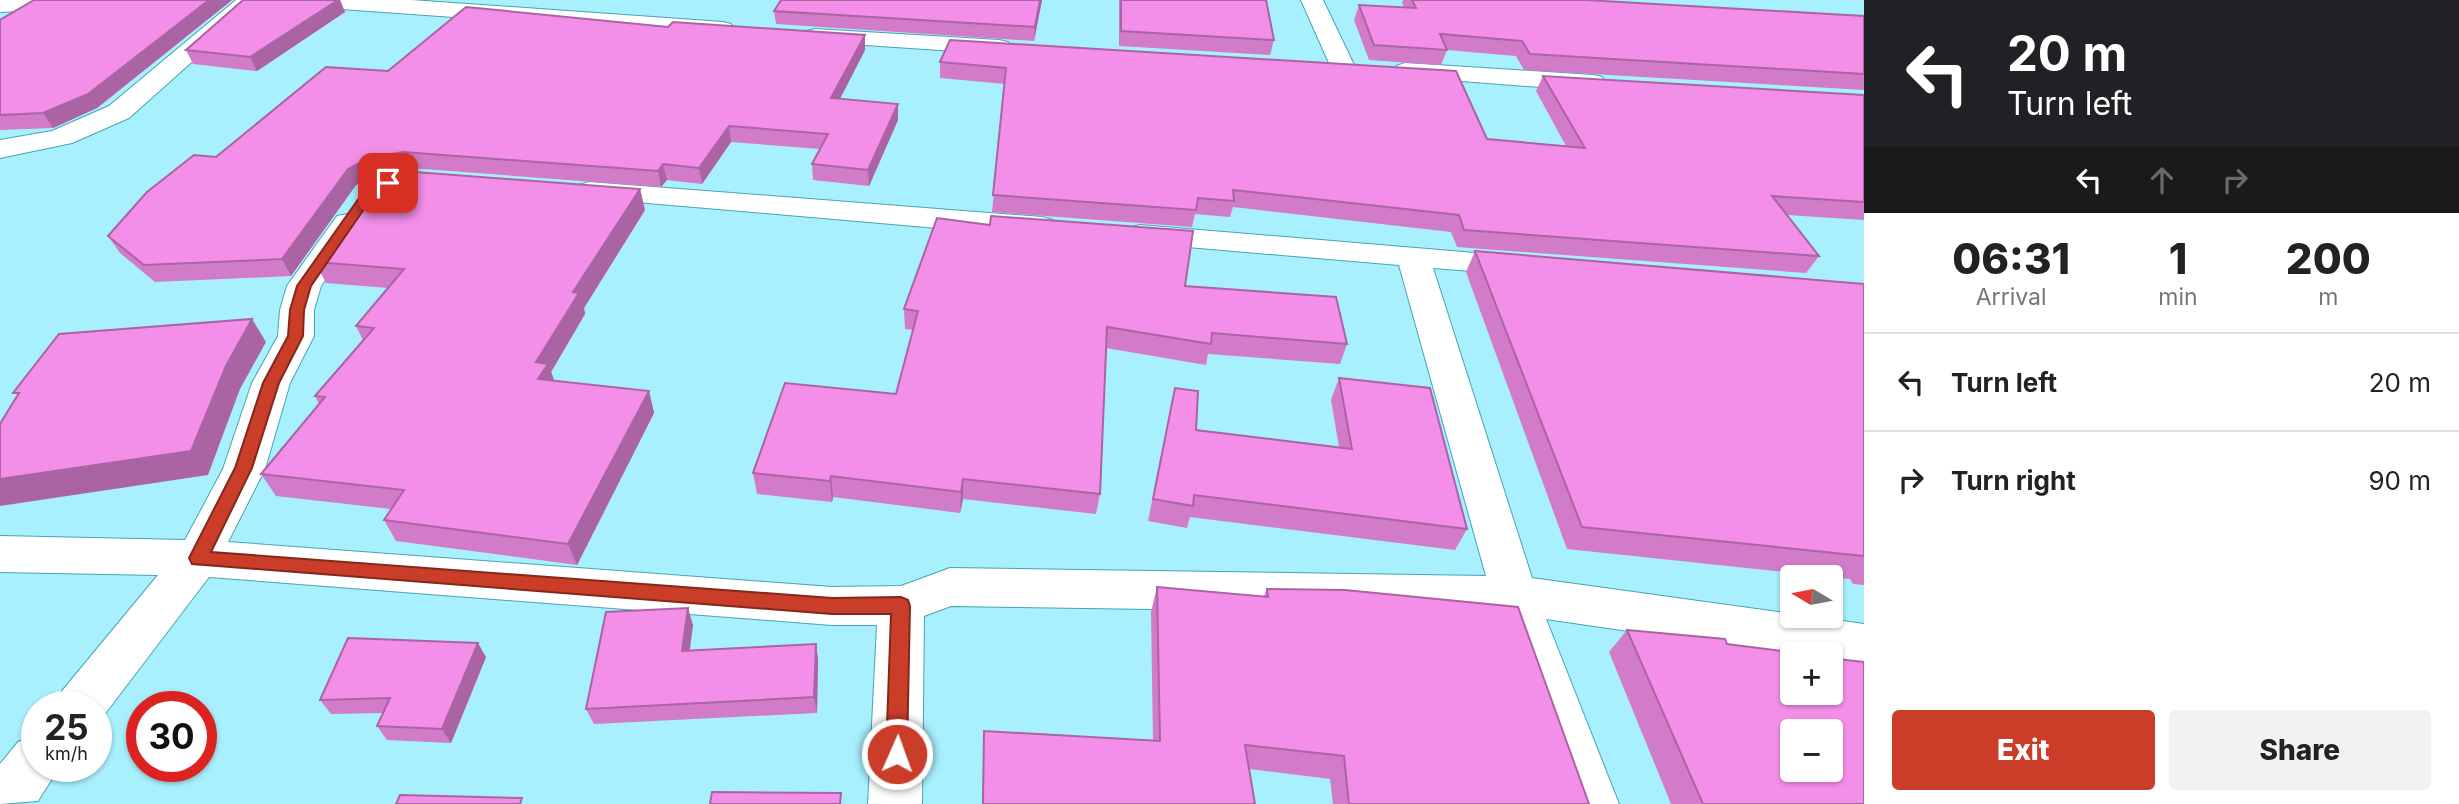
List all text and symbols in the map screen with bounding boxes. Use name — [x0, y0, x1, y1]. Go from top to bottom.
text: 20 m — [2007, 24, 2127, 83]
icon: left — [1892, 28, 1983, 119]
text: Turn left — [2007, 84, 2132, 123]
pin — [358, 153, 418, 213]
icon: left — [2070, 161, 2108, 199]
icon: ahead — [2143, 161, 2181, 199]
icon: right — [2216, 161, 2254, 199]
icon: arrive — [369, 164, 407, 202]
text: 06:31 — [1952, 233, 2070, 284]
text: 1 — [2169, 233, 2187, 284]
text: 200 — [2286, 233, 2371, 284]
text: Arrival — [1976, 283, 2047, 311]
text: min — [2158, 283, 2198, 311]
text: m — [2318, 283, 2338, 311]
icon: left — [1892, 363, 1930, 401]
text: Turn left — [1951, 367, 2057, 398]
text: 20 m — [2369, 367, 2431, 398]
icon: right — [1892, 461, 1930, 499]
text: Turn right — [1951, 465, 2076, 496]
text: 90 m — [2368, 465, 2431, 496]
north arrow — [1780, 565, 1843, 628]
map controls — [1780, 565, 1843, 782]
button: + — [1780, 642, 1843, 705]
speed limit sign: 30 — [126, 691, 217, 782]
text: 25 — [44, 706, 89, 748]
button: Exit — [1892, 710, 2155, 790]
button: Share — [2169, 710, 2431, 790]
position arrow — [860, 717, 934, 791]
button: − — [1780, 719, 1843, 782]
text: km/h — [45, 743, 88, 764]

